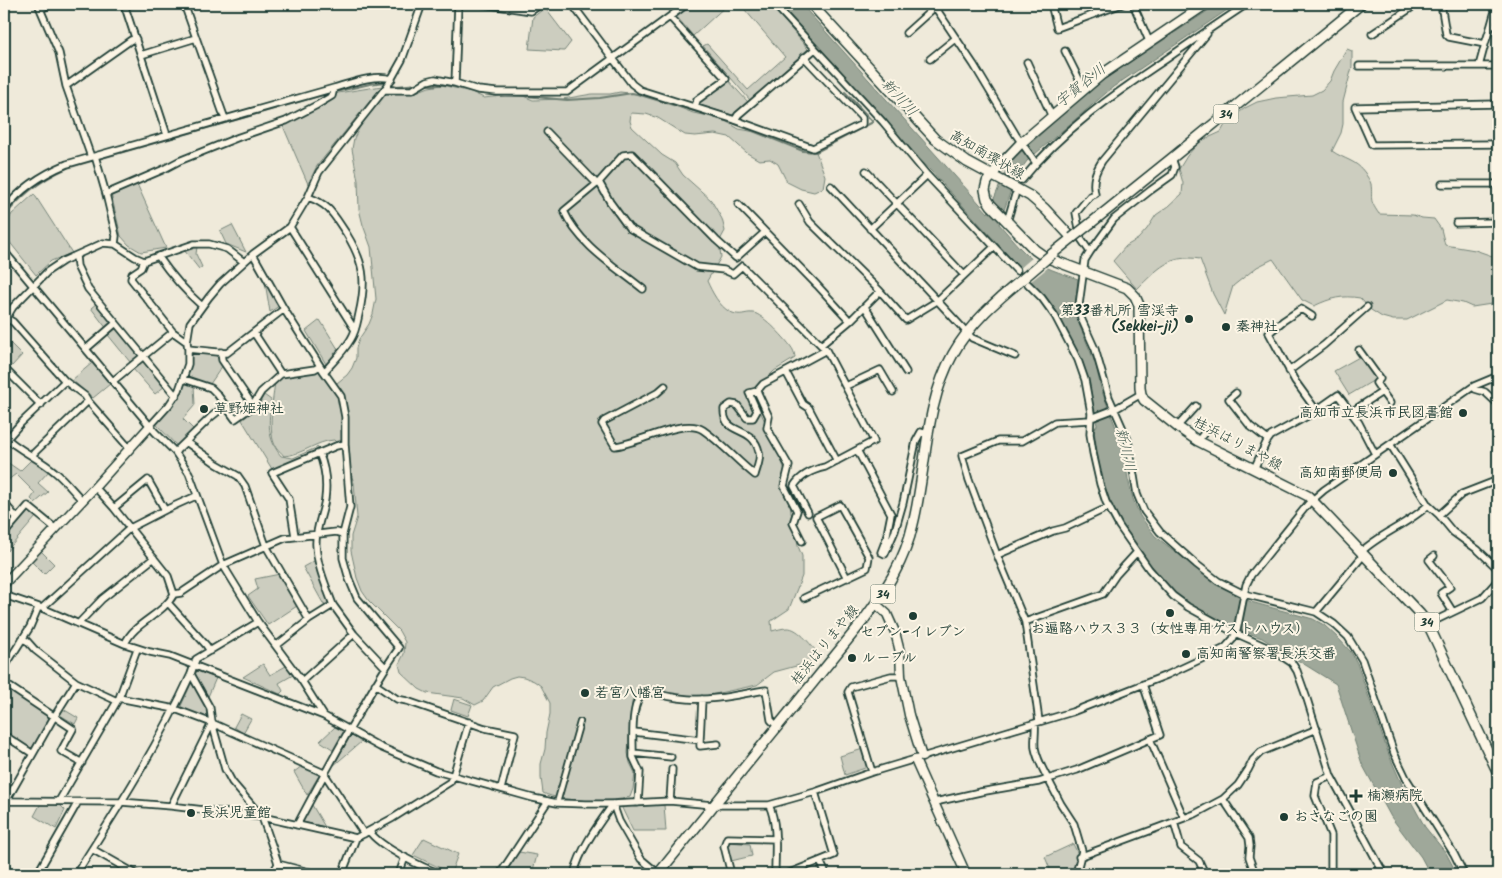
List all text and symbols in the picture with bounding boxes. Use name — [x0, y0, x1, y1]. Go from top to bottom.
water label: 宇賀谷川 — [1050, 58, 1112, 114]
water label: 新川川 — [875, 73, 923, 123]
road number: 34 — [1214, 105, 1238, 124]
street label: 高知南環状線 — [945, 124, 1029, 186]
place label: 第33番札所 雪渓寺 (Sekkei-ji) — [1060, 300, 1179, 338]
marker: 第33番札所 雪渓寺 (Sekkei-ji) — [1183, 313, 1195, 325]
place label: 秦神社 — [1236, 316, 1278, 338]
marker: 秦神社 — [1220, 321, 1232, 333]
place label: 草野姫神社 — [214, 398, 284, 420]
place label: 高知市立長浜市民図書館 — [1299, 402, 1453, 424]
marker: 草野姫神社 — [198, 403, 210, 415]
marker: 高知市立長浜市民図書館 — [1457, 407, 1469, 419]
street label: 桂浜はりまや線 — [1190, 411, 1286, 477]
water label: 新川川 — [1108, 425, 1142, 475]
place label: 高知南郵便局 — [1299, 462, 1383, 484]
marker: 高知南郵便局 — [1387, 467, 1399, 479]
road number: 34 — [870, 584, 896, 604]
street label: 桂浜はりまや線 — [786, 600, 864, 690]
marker: お遍路ハウス３３（女性専用ゲストハウス） — [1164, 607, 1176, 619]
marker: セブン-イレブン — [907, 610, 919, 622]
road number: 34 — [1414, 612, 1440, 632]
place label: お遍路ハウス３３（女性専用ゲストハウス） — [1031, 618, 1309, 640]
place label: セブン-イレブン — [860, 621, 966, 643]
place label: 高知南警察署長浜交番 — [1196, 643, 1336, 665]
place label: ルーブル — [862, 647, 917, 669]
marker: 高知南警察署長浜交番 — [1180, 648, 1192, 660]
marker: ルーブル — [846, 652, 858, 664]
place label: 若宮八幡宮 — [595, 682, 665, 704]
marker: 若宮八幡宮 — [579, 687, 591, 699]
place label: 楠瀬病院 — [1367, 785, 1423, 807]
marker: 楠瀬病院 — [1349, 789, 1363, 803]
place label: 長浜児童館 — [201, 802, 271, 824]
place label: おさなごの園 — [1294, 806, 1378, 828]
marker: 長浜児童館 — [185, 807, 197, 819]
marker: おさなごの園 — [1278, 811, 1290, 823]

